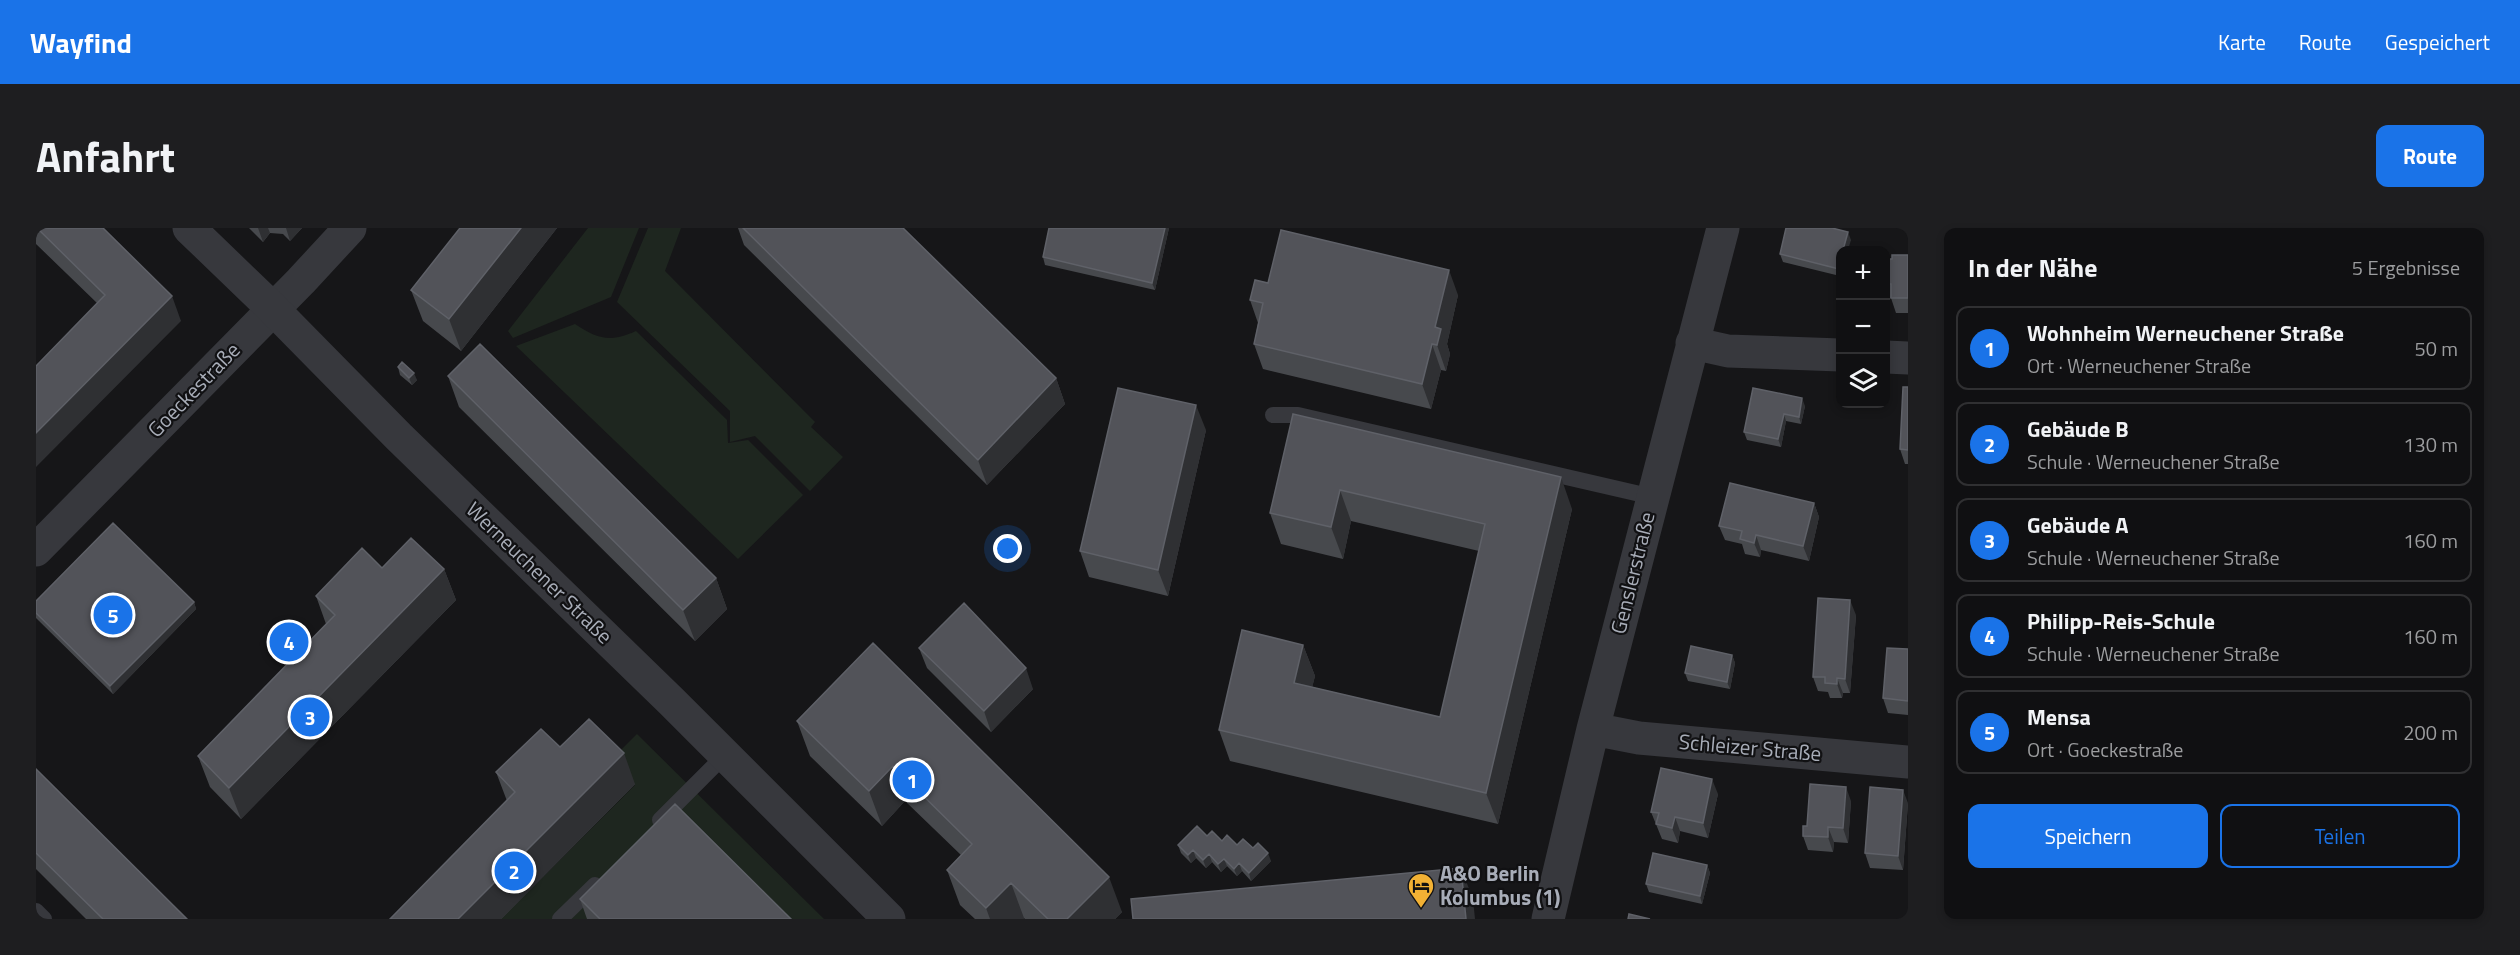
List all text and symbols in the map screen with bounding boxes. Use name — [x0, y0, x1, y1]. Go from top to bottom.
text: Wayfind — [30, 21, 132, 64]
text: Karte — [2218, 26, 2266, 58]
text: Route — [2299, 26, 2352, 58]
text: Gespeichert — [2385, 26, 2490, 58]
text: Anfahrt — [36, 124, 175, 188]
button: Route — [2376, 125, 2484, 187]
map controls — [1836, 246, 1890, 408]
button: + — [1836, 246, 1890, 300]
text: In der Nähe — [1968, 248, 2097, 287]
text: 5 Ergebnisse — [2352, 252, 2460, 283]
button: − — [1836, 300, 1890, 354]
text: Wohnheim Werneuchener Straße — [2027, 316, 2344, 350]
text: 1 — [1984, 333, 1995, 364]
text: 50 m — [2414, 333, 2458, 364]
street label: Goeckestraße — [139, 334, 247, 444]
text: Ort · Werneuchener Straße — [2027, 350, 2251, 381]
button: layers — [1836, 354, 1890, 408]
text: Gebäude B — [2027, 412, 2129, 446]
text: 2 — [1984, 429, 1995, 460]
text: 130 m — [2403, 429, 2458, 460]
text: Schule · Werneuchener Straße — [2027, 446, 2280, 477]
street label: Werneuchener Straße — [459, 494, 620, 651]
street label: Genslerstraße — [1601, 508, 1663, 637]
text: Gebäude A — [2027, 508, 2128, 542]
text: 3 — [1984, 525, 1995, 556]
text: 160 m — [2403, 525, 2458, 556]
your location — [993, 534, 1022, 563]
text: Schule · Werneuchener Straße — [2027, 542, 2280, 573]
pin: 5 — [94, 592, 133, 638]
text: Philipp-Reis-Schule — [2027, 604, 2215, 638]
pin: 4 — [270, 620, 308, 664]
text: 4 — [1984, 621, 1995, 652]
text: 160 m — [2403, 621, 2458, 652]
text: Schule · Werneuchener Straße — [2027, 638, 2280, 669]
pin: 3 — [290, 694, 330, 740]
text: Mensa — [2027, 700, 2091, 734]
text: 5 — [1984, 717, 1995, 748]
text: 200 m — [2403, 717, 2458, 748]
street label: Schleizer Straße — [1678, 725, 1823, 769]
text: Ort · Goeckestraße — [2027, 734, 2183, 765]
pin: 1 — [892, 758, 932, 802]
button: Speichern — [1968, 804, 2208, 868]
button: Teilen — [2220, 804, 2460, 868]
pin: 2 — [494, 848, 534, 894]
place label: A&O Berlin Kolumbus (1) — [1440, 857, 1560, 913]
hotel icon: A&O Berlin Kolumbus (1) — [1406, 871, 1436, 909]

